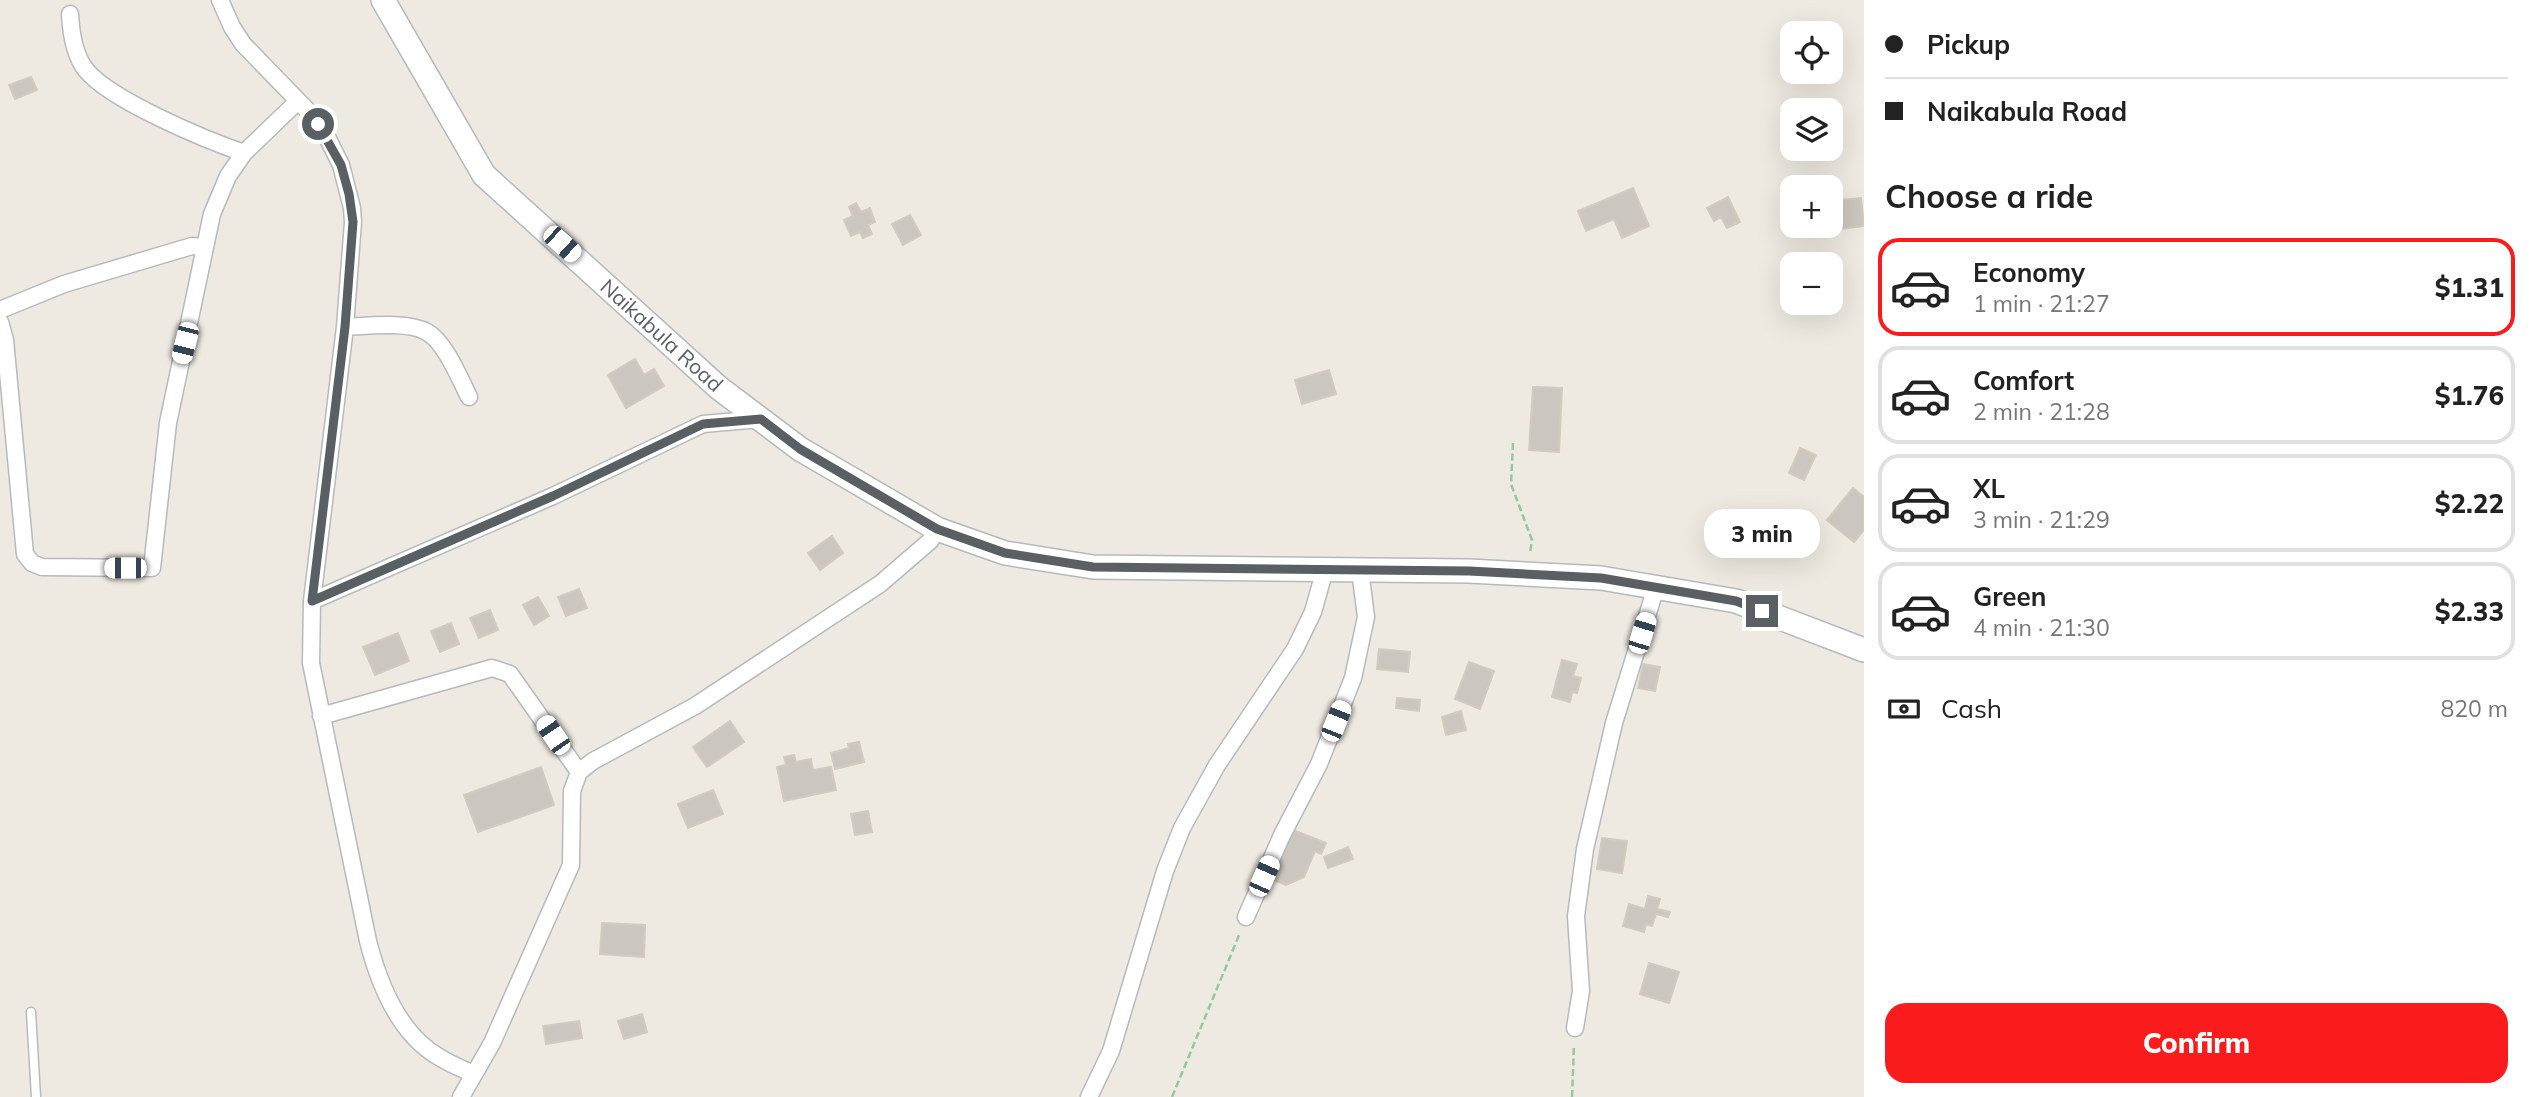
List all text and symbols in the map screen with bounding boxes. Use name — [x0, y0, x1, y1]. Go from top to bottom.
map controls — [1780, 21, 1843, 315]
button: locate — [1780, 21, 1843, 84]
text: Pickup — [1927, 28, 2010, 61]
text: Naikabula Road — [1927, 95, 2127, 128]
button: layers — [1780, 98, 1843, 161]
route start — [302, 108, 334, 140]
button: + — [1780, 175, 1843, 238]
text: Choose a ride — [1885, 176, 2093, 216]
car — [540, 222, 585, 266]
button: − — [1780, 252, 1843, 315]
icon: car — [1889, 256, 1952, 319]
text: Economy — [1973, 256, 2085, 289]
text: $1.31 — [2435, 271, 2504, 304]
street label: Naikabula Road — [595, 273, 729, 397]
text: 1 min · 21:27 — [1973, 289, 2110, 318]
car — [170, 320, 201, 366]
icon: car — [1889, 364, 1952, 427]
text: Comfort — [1973, 364, 2074, 397]
text: $1.76 — [2435, 379, 2504, 412]
text: 2 min · 21:28 — [1973, 397, 2110, 426]
icon: car — [1889, 472, 1952, 535]
text: XL — [1973, 472, 2005, 505]
text: $2.22 — [2435, 487, 2504, 520]
text: 3 min · 21:29 — [1973, 505, 2110, 534]
callout: 3 min — [1704, 510, 1820, 558]
text: 3 min — [1731, 519, 1793, 548]
car — [105, 558, 147, 579]
icon: car — [1889, 580, 1952, 643]
text: Green — [1973, 580, 2046, 613]
route end — [1746, 595, 1778, 627]
text: $2.33 — [2435, 595, 2504, 628]
car — [1626, 610, 1659, 656]
text: 4 min · 21:30 — [1973, 613, 2110, 642]
icon: cash — [1885, 690, 1923, 728]
text: Cash — [1941, 692, 2002, 725]
text: 820 m — [2440, 694, 2508, 723]
car — [1319, 698, 1354, 744]
car — [533, 712, 574, 758]
car — [1246, 853, 1283, 899]
button: Confirm — [1885, 1003, 2508, 1083]

